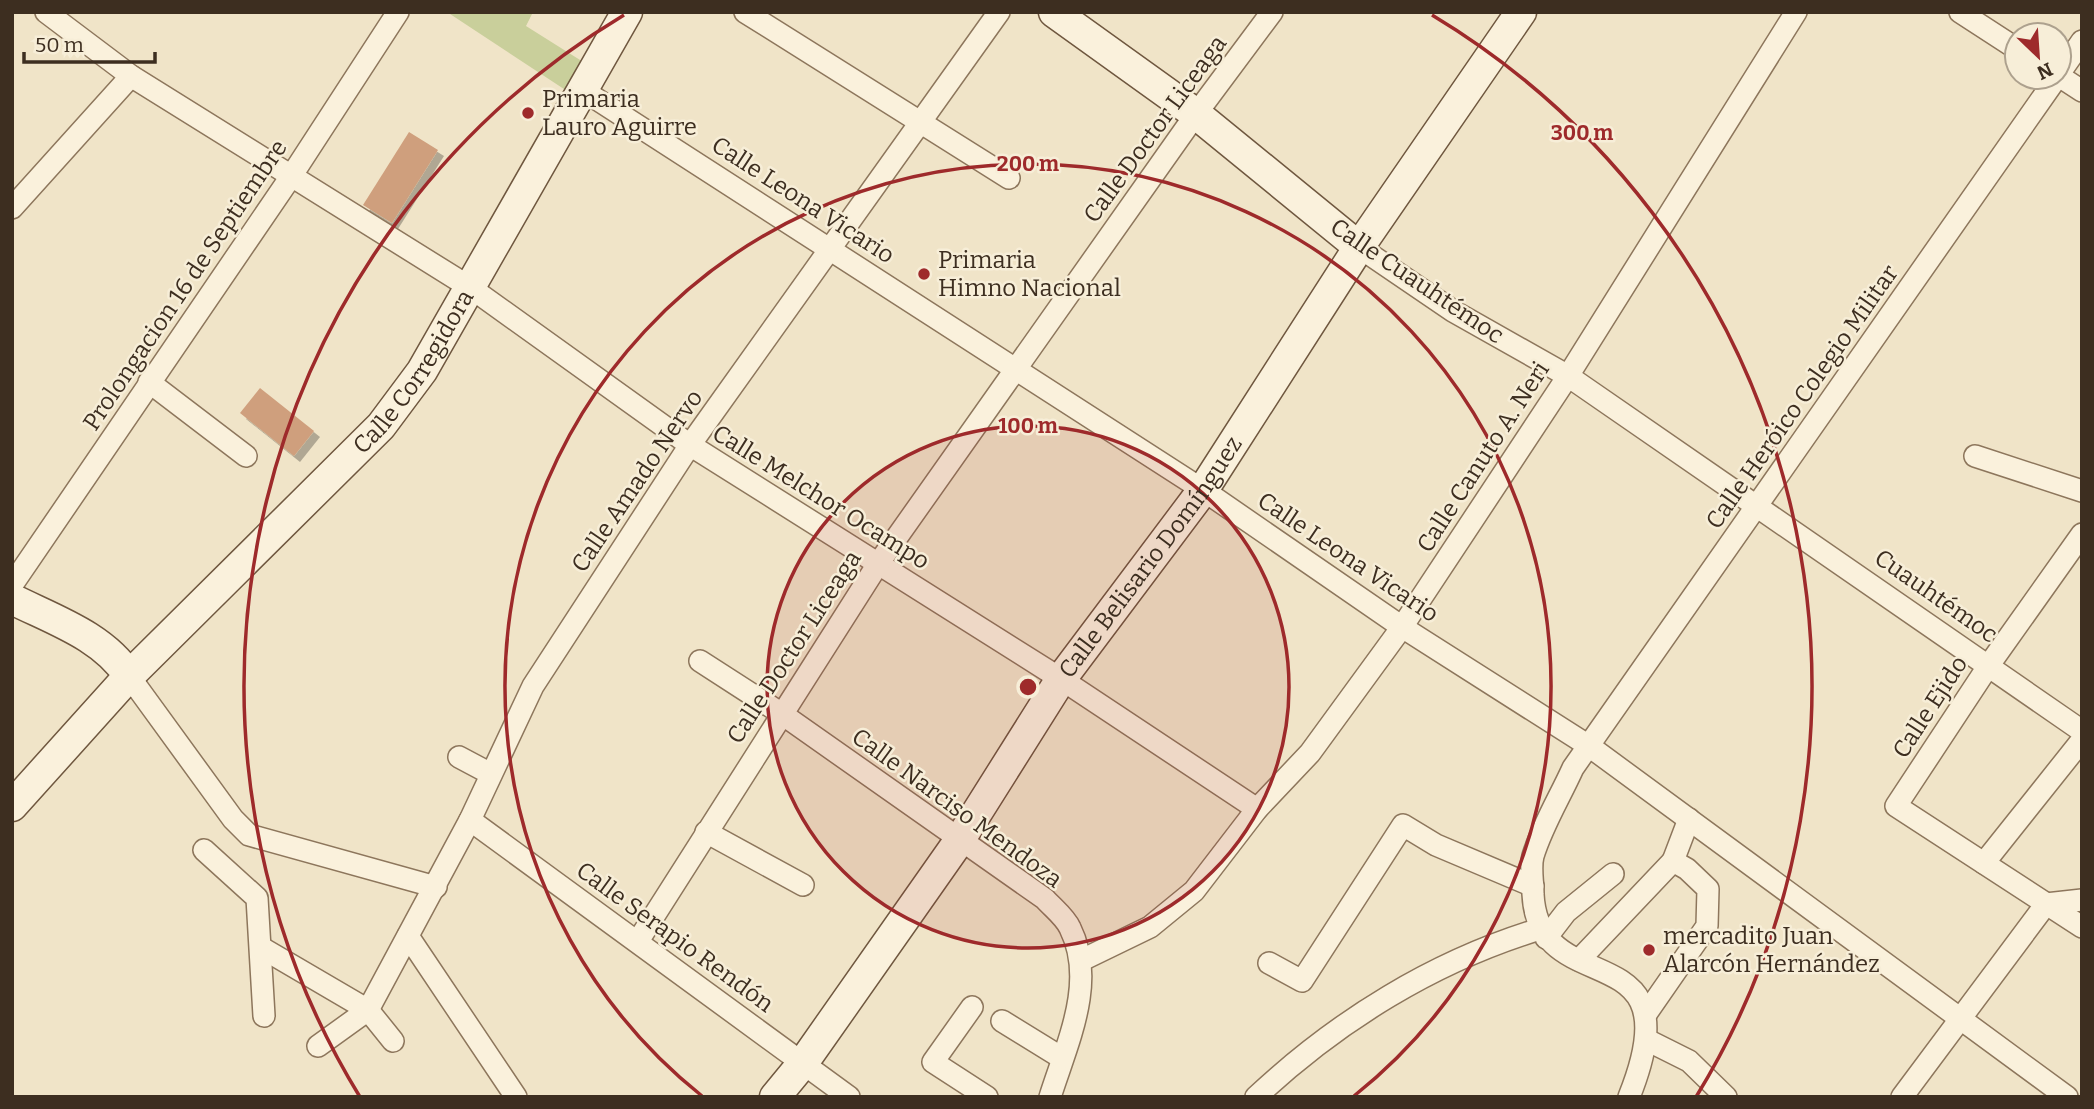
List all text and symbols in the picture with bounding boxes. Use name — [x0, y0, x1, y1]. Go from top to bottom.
scale bar — [24, 21, 156, 65]
north arrow — [2003, 21, 2073, 91]
street label: Calle Doctor Liceaga — [1078, 30, 1232, 228]
text: 50 m — [35, 32, 84, 58]
text: N — [2033, 57, 2056, 85]
place label: Primaria Lauro Aguirre — [542, 85, 697, 141]
marker: Primaria Lauro Aguirre — [520, 105, 536, 121]
text: 300 m — [1551, 120, 1613, 146]
street label: Calle Leona Vicario — [707, 131, 899, 269]
street label: Prolongacion 16 de Septiembre — [77, 134, 293, 436]
text: 200 m — [997, 151, 1059, 177]
street label: Calle Cuauhtémoc — [1325, 213, 1509, 349]
place label: Primaria Himno Nacional — [938, 246, 1121, 302]
street label: Calle Heróico Colegio Militar — [1700, 259, 1904, 534]
marker: Primaria Himno Nacional — [916, 266, 932, 282]
street label: Calle Corregidora — [347, 285, 479, 460]
street label: Calle Canuto A. Neri — [1411, 357, 1555, 557]
street label: Calle Amado Nervo — [566, 385, 708, 577]
text: 100 m — [998, 413, 1058, 439]
street label: Calle Melchor Ocampo — [707, 419, 935, 575]
street label: Calle Belisario Domínguez — [1053, 431, 1248, 683]
street label: Calle Leona Vicario — [1252, 486, 1444, 628]
street label: Cuauhtémoc — [1869, 543, 2003, 649]
street label: Calle Doctor Liceaga — [721, 545, 867, 749]
street label: Calle Ejido — [1887, 651, 1973, 763]
centre of rings — [1016, 675, 1040, 699]
street label: Calle Narciso Mendoza — [846, 722, 1068, 894]
street label: Calle Serapio Rendón — [571, 856, 779, 1018]
place label: mercadito Juan Alarcón Hernández — [1663, 922, 1880, 978]
marker: mercadito Juan Alarcón Hernández — [1641, 942, 1657, 958]

